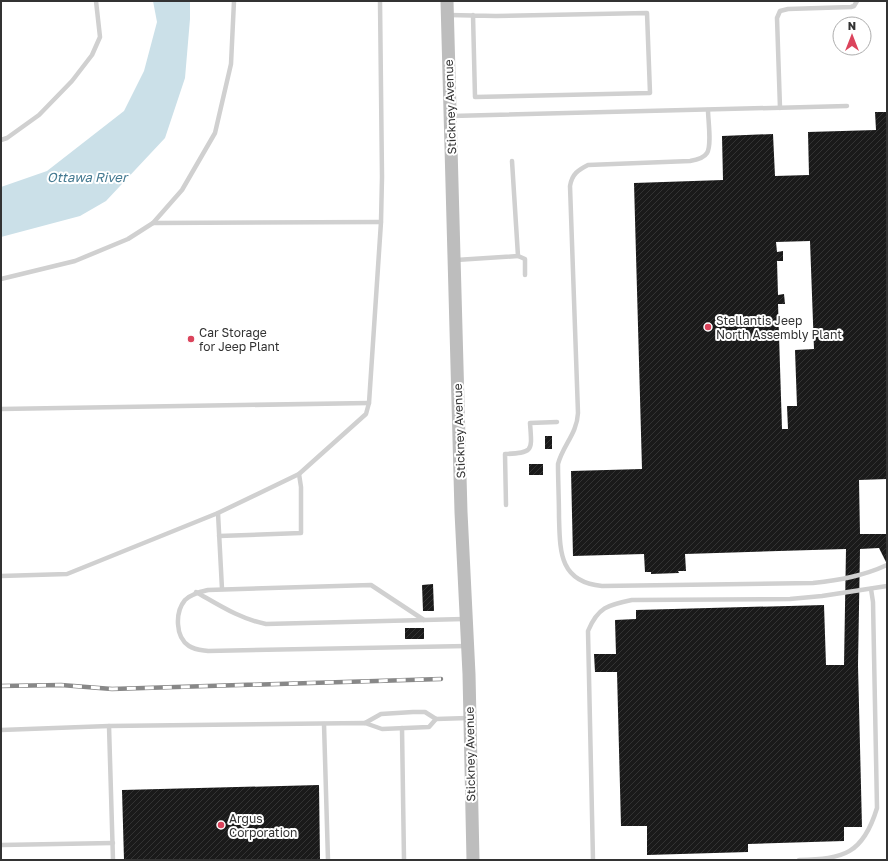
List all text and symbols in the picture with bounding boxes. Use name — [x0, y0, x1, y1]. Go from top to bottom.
north arrow — [832, 16, 872, 56]
text: N — [848, 19, 856, 32]
street label: Stickney Avenue — [441, 59, 459, 155]
water label: Ottawa River — [47, 169, 129, 185]
place label: Stellantis Jeep North Assembly Plant — [716, 313, 842, 342]
marker: Stellantis Jeep North Assembly Plant — [703, 322, 713, 332]
place label: Car Storage for Jeep Plant — [199, 325, 280, 354]
marker: Car Storage for Jeep Plant — [186, 334, 196, 344]
street label: Stickney Avenue — [450, 383, 468, 479]
street label: Stickney Avenue — [462, 706, 478, 802]
place label: Argus Corporation — [229, 811, 297, 840]
marker: Argus Corporation — [216, 820, 226, 830]

